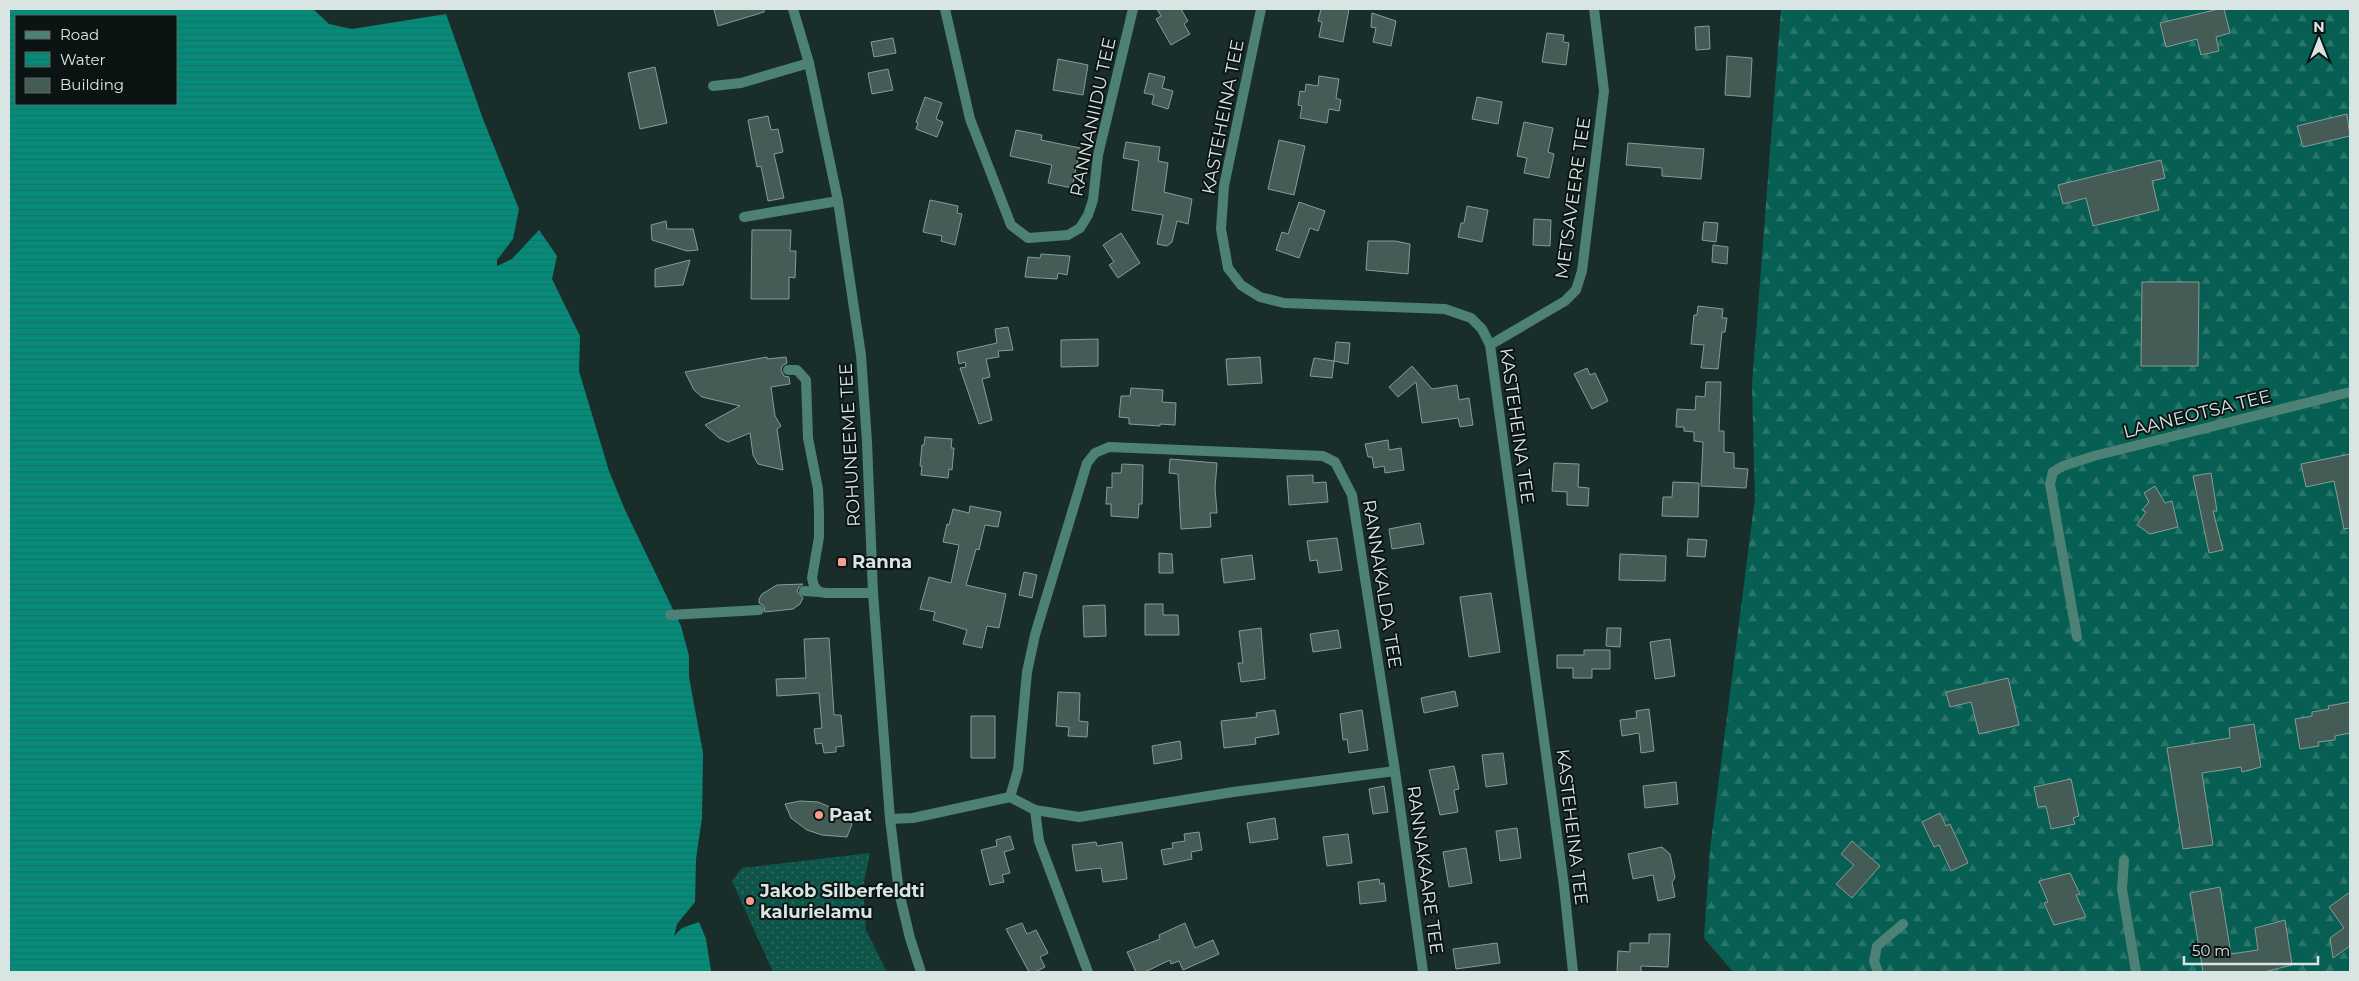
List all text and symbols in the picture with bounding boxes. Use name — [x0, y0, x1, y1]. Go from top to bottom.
legend — [15, 15, 178, 105]
north arrow — [2294, 15, 2344, 65]
text: N — [2313, 18, 2325, 36]
text: Road — [60, 25, 99, 44]
street label: RANNANIIDU TEE — [1065, 36, 1121, 198]
street label: KASTEHEINA TEE — [1197, 38, 1249, 196]
text: Water — [60, 50, 106, 69]
text: Building — [60, 75, 124, 94]
street label: METSAVEERE TEE — [1551, 116, 1595, 280]
street label: KASTEHEINA TEE — [1495, 347, 1539, 505]
street label: ROHUNEEME TEE — [835, 362, 865, 528]
street label: LAANEOTSA TEE — [2121, 385, 2273, 443]
street label: RANNAKALDA TEE — [1358, 498, 1406, 670]
place label: Ranna — [852, 551, 912, 573]
marker: Ranna — [836, 556, 848, 568]
street label: KASTEHEINA TEE — [1551, 748, 1593, 906]
street label: RANNAKAARE TEE — [1402, 784, 1448, 956]
place label: Paat — [829, 804, 872, 826]
marker: Paat — [813, 809, 825, 821]
place label: Jakob Silberfeldti kalurielamu — [759, 880, 925, 923]
marker: Jakob Silberfeldti kalurielamu — [744, 895, 756, 907]
scale bar — [2184, 934, 2318, 966]
text: 50 m — [2192, 941, 2230, 960]

